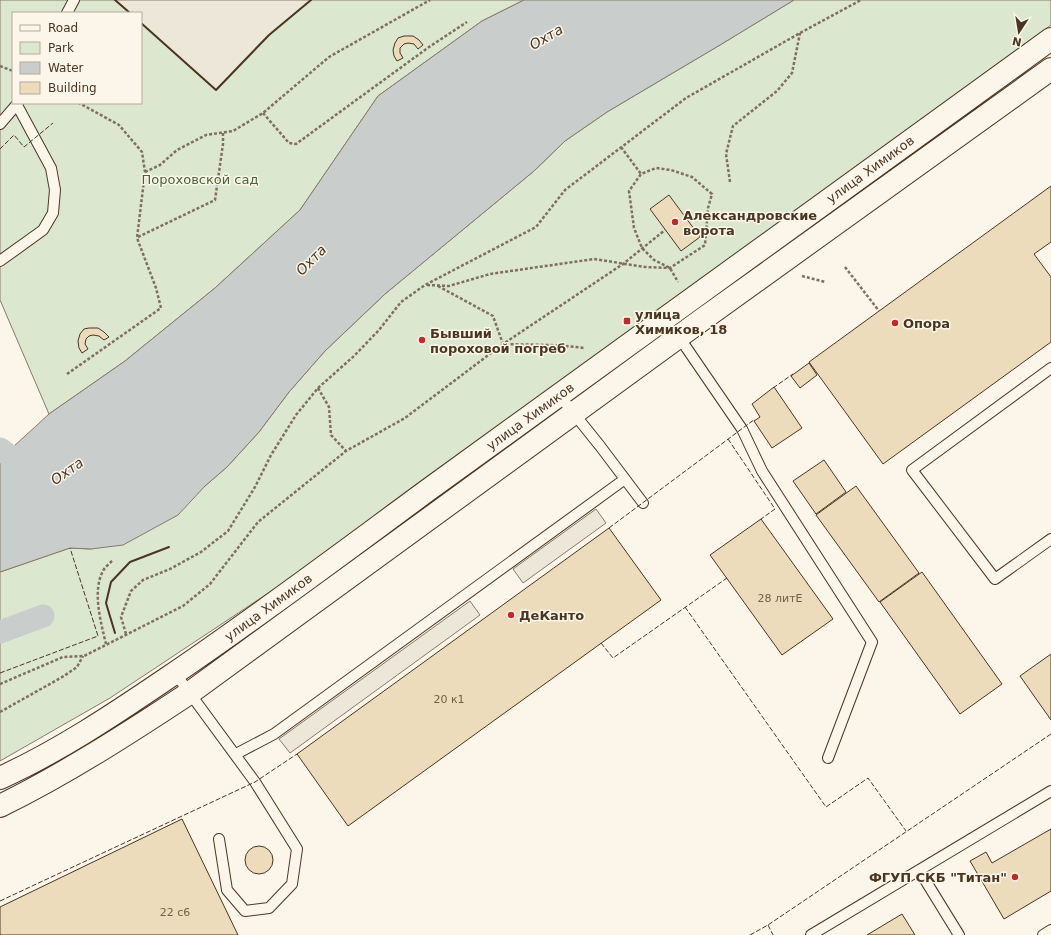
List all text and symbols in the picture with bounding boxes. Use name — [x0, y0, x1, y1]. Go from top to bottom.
legend — [12, 12, 142, 104]
north arrow — [999, 12, 1039, 52]
text: Road — [48, 21, 78, 35]
water label: Охта — [526, 21, 566, 53]
text: N — [1011, 34, 1023, 49]
text: Park — [48, 41, 74, 55]
text: Water — [48, 61, 84, 75]
text: Building — [48, 81, 97, 95]
street label: улица Химиков — [824, 133, 917, 206]
park label: Пороховской сад — [142, 172, 258, 187]
place label: Александровские ворота — [683, 208, 817, 238]
marker: Александровские ворота — [670, 217, 680, 227]
water label: Охта — [293, 242, 329, 278]
place label: улица Химиков, 18 — [635, 307, 727, 337]
marker: улица Химиков, 18 — [622, 316, 632, 326]
place label: Опора — [903, 316, 950, 331]
marker: Опора — [890, 318, 900, 328]
place label: Бывший пороховой погреб — [430, 326, 566, 356]
marker: Бывший пороховой погреб — [417, 335, 427, 345]
street label: улица Химиков — [484, 380, 577, 453]
water label: Охта — [48, 454, 86, 488]
street label: улица Химиков — [222, 571, 315, 644]
house number: 28 литЕ — [757, 592, 803, 605]
place label: ДеКанто — [519, 608, 584, 623]
marker: ДеКанто — [506, 610, 516, 620]
house number: 20 к1 — [433, 693, 465, 706]
place label: ФГУП СКБ "Титан" — [869, 870, 1007, 885]
marker: ФГУП СКБ "Титан" — [1010, 872, 1020, 882]
house number: 22 с6 — [160, 906, 190, 919]

